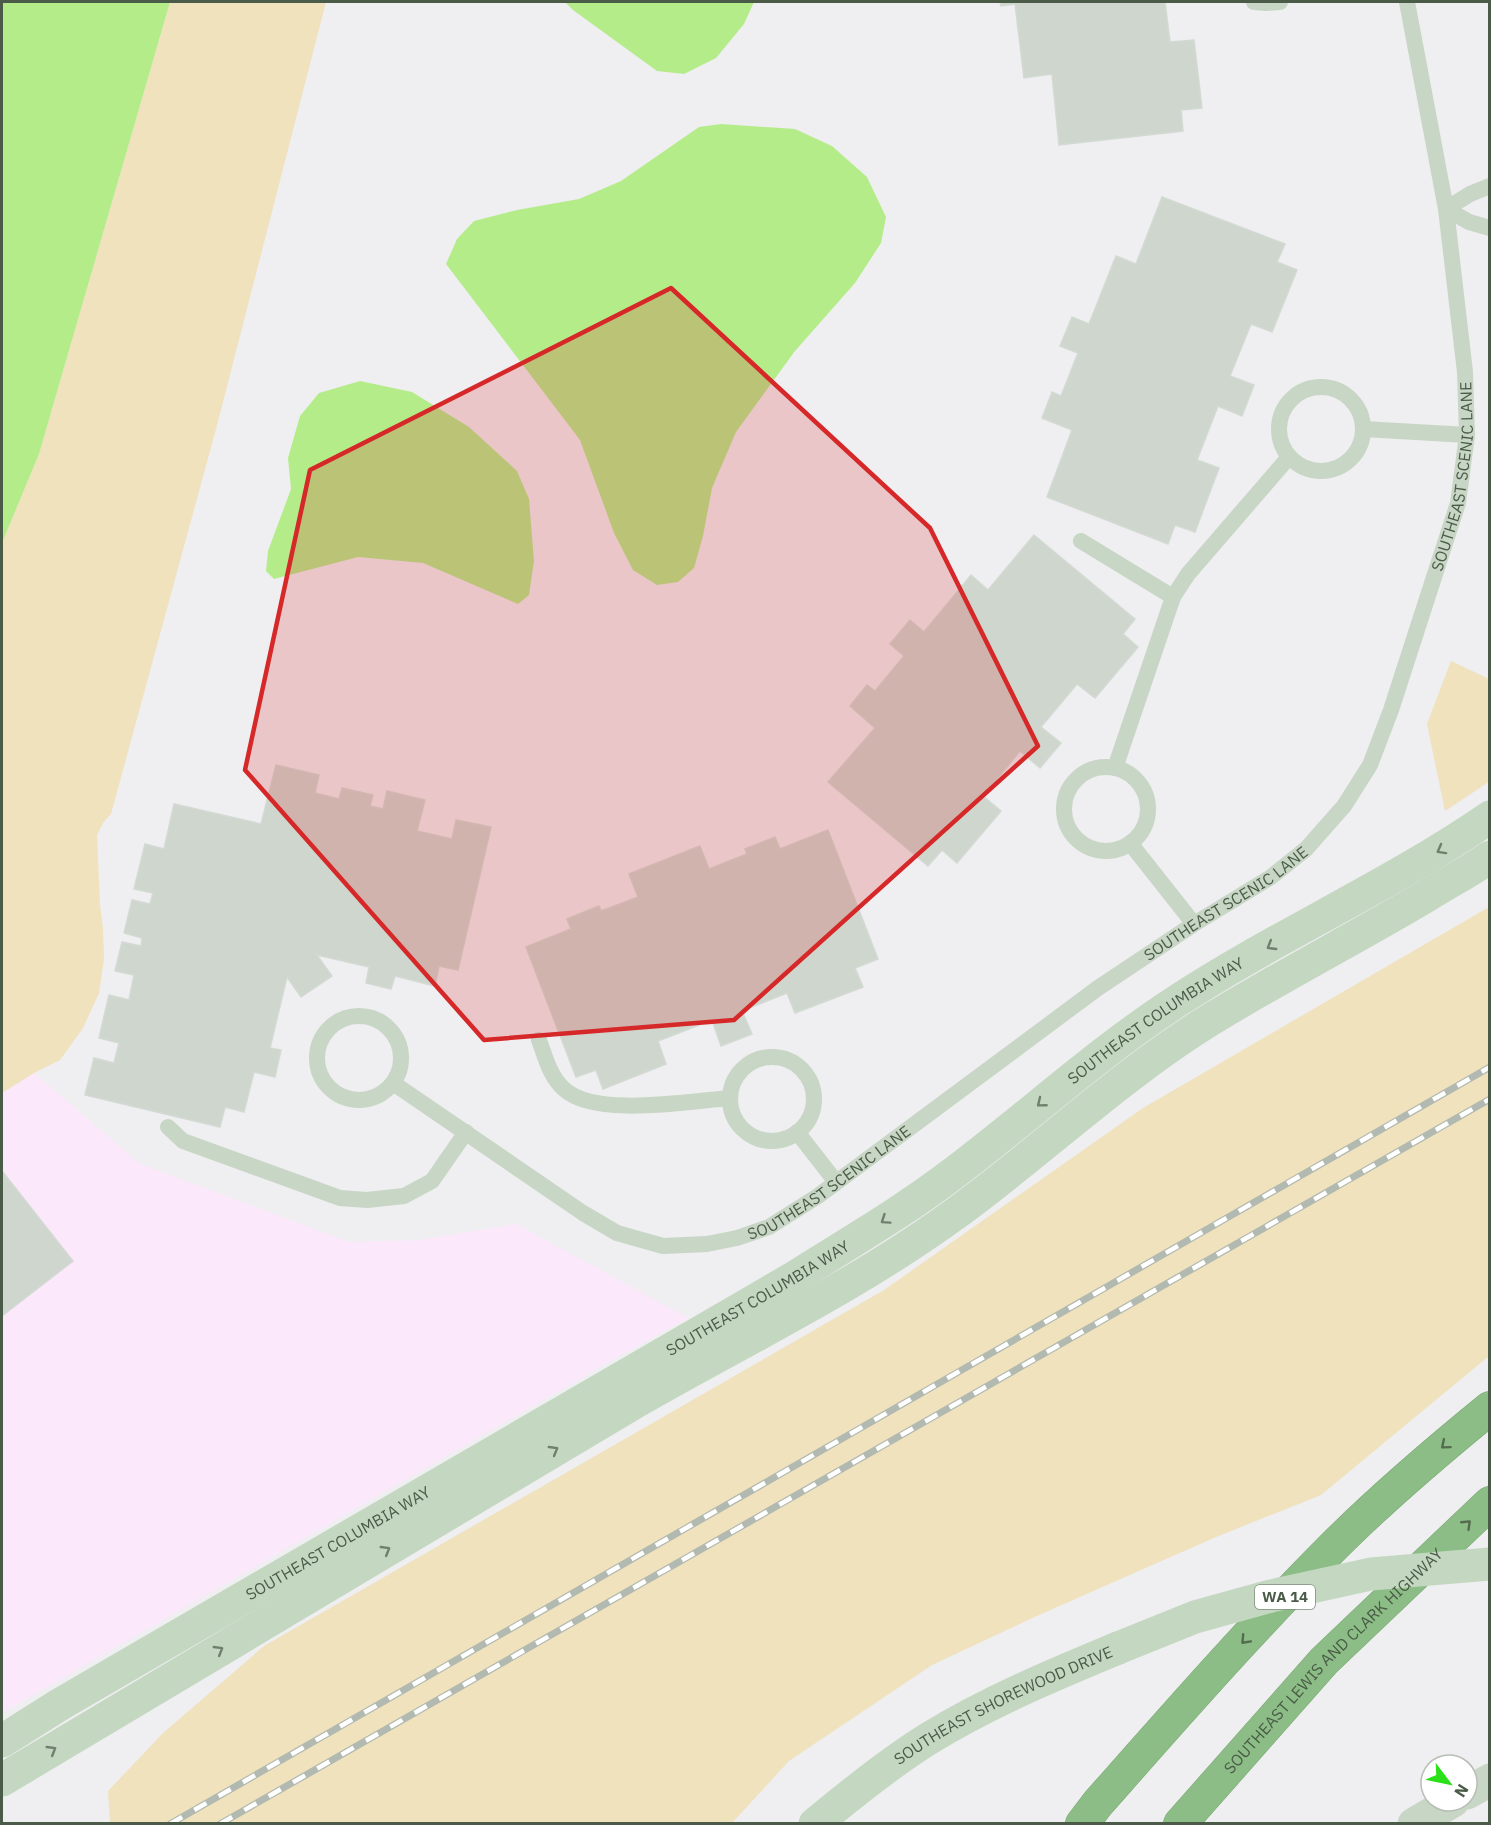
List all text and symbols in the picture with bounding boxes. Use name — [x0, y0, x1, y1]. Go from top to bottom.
street label: SOUTHEAST SCENIC LANE — [1427, 381, 1477, 574]
street label: SOUTHEAST SCENIC LANE — [1140, 842, 1312, 965]
one-way arrow — [1437, 843, 1447, 854]
one-way arrow — [1267, 938, 1277, 950]
street label: SOUTHEAST COLUMBIA WAY — [1063, 952, 1248, 1088]
one-way arrow — [1037, 1096, 1048, 1107]
street label: SOUTHEAST SCENIC LANE — [745, 1121, 914, 1244]
one-way arrow — [881, 1213, 892, 1224]
street label: SOUTHEAST COLUMBIA WAY — [662, 1235, 853, 1360]
one-way arrow — [1441, 1438, 1452, 1449]
one-way arrow — [548, 1446, 558, 1457]
street label: SOUTHEAST COLUMBIA WAY — [242, 1481, 434, 1604]
one-way arrow — [1460, 1520, 1471, 1531]
street label: SOUTHEAST LEWIS AND CLARK HIGHWAY — [1219, 1543, 1447, 1778]
one-way arrow — [380, 1545, 390, 1557]
road number: WA 14 — [1255, 1585, 1315, 1609]
one-way arrow — [1241, 1633, 1252, 1643]
street label: SOUTHEAST SHOREWOOD DRIVE — [890, 1641, 1115, 1769]
one-way arrow — [213, 1646, 223, 1658]
one-way arrow — [46, 1746, 56, 1758]
north arrow — [1419, 1753, 1479, 1813]
text: N — [1450, 1781, 1473, 1801]

